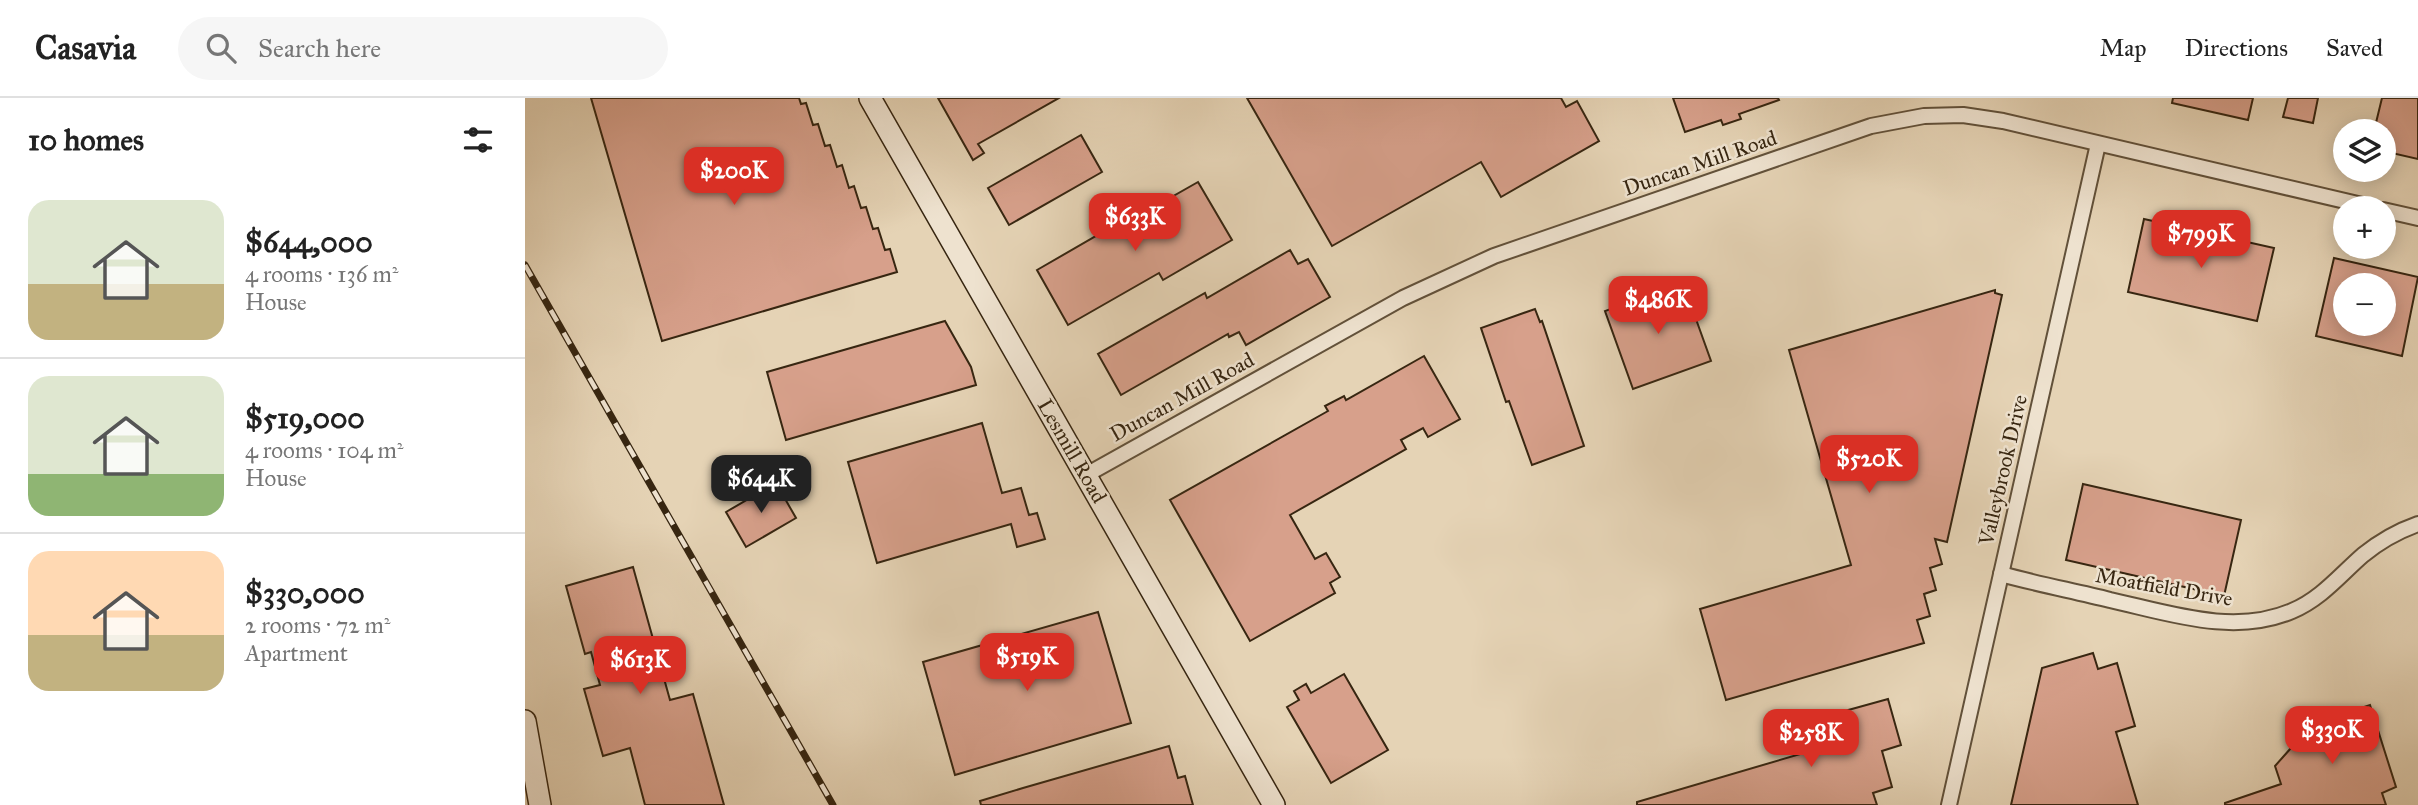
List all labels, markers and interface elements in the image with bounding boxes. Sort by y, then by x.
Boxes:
search box [178,17,668,80]
text: Casavia [35,28,136,68]
icon: search [202,29,240,67]
text: Search here [258,32,381,64]
text: Map [2100,33,2147,63]
text: Directions [2185,33,2288,63]
text: Saved [2326,33,2383,63]
map controls [2333,119,2396,336]
button: layers [2333,119,2396,182]
icon: filters [459,121,497,159]
text: 10 homes [28,122,144,158]
street label: Duncan Mill Road [1620,124,1781,201]
pin: $200K [685,148,783,207]
text: $200K [700,156,768,184]
pin: $633K [1086,194,1184,253]
button: + [2333,196,2396,259]
text: $633K [1105,202,1165,230]
pin: $799K [2152,211,2250,270]
text: $799K [2167,219,2235,247]
text: $644,000 [245,224,373,260]
icon: home [84,228,168,312]
text: 4 rooms · 136 m² [245,260,398,288]
button: − [2333,273,2396,336]
pin: $486K [1609,276,1707,336]
text: $486K [1625,285,1691,313]
text: House [245,288,307,316]
street label: Duncan Mill Road [1105,346,1259,447]
street label: Valleybrook Drive [1973,392,2033,549]
street label: Lesmill Road [1032,394,1112,508]
text: $519,000 [245,400,365,436]
icon: home [84,404,168,488]
text: 4 rooms · 104 m² [245,436,404,464]
pin: $520K [1820,436,1918,495]
text: $520K [1836,444,1902,472]
pin: $644K [712,456,810,515]
text: House [245,464,307,492]
text: $644K [727,464,795,492]
street label: Moatfield Drive [2093,562,2235,612]
text: $330,000 [245,575,365,611]
icon: home [84,579,168,663]
text: 2 rooms · 72 m² [245,611,390,639]
pin: $519K [978,634,1076,693]
pin: $613K [591,636,689,696]
text: Apartment [245,639,348,667]
text: $519K [996,642,1058,670]
text: $613K [610,645,670,673]
pin: $330K [2283,706,2381,766]
pin: $258K [1762,710,1860,769]
text: $330K [2301,715,2363,743]
text: $258K [1779,718,1843,746]

